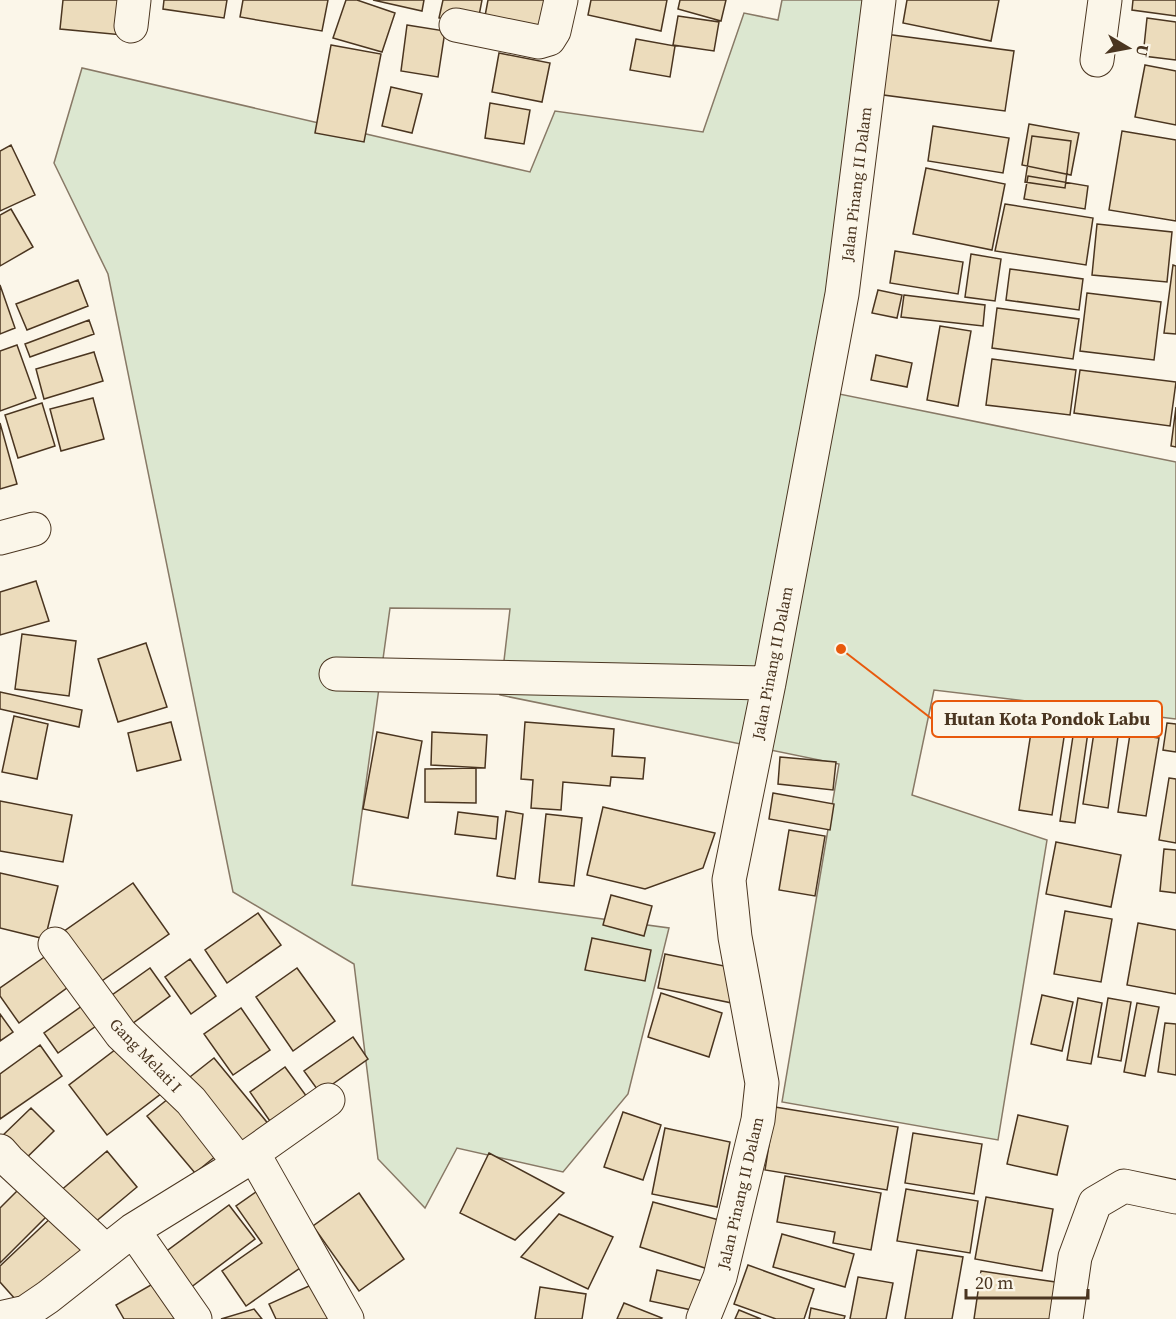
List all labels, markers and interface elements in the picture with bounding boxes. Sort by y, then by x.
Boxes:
north arrow [1098,18,1158,78]
text: U [1131,43,1155,59]
street label: Jalan Pinang II Dalam [835,105,876,264]
street label: Jalan Pinang II Dalam [746,584,798,743]
callout: Hutan Kota Pondok Labu [932,701,1162,737]
text: Hutan Kota Pondok Labu [944,706,1150,731]
street label: Gang Melati I [105,1013,187,1097]
street label: Jalan Pinang II Dalam [712,1115,768,1272]
scale bar [966,1262,1088,1300]
text: 20 m [975,1270,1013,1295]

